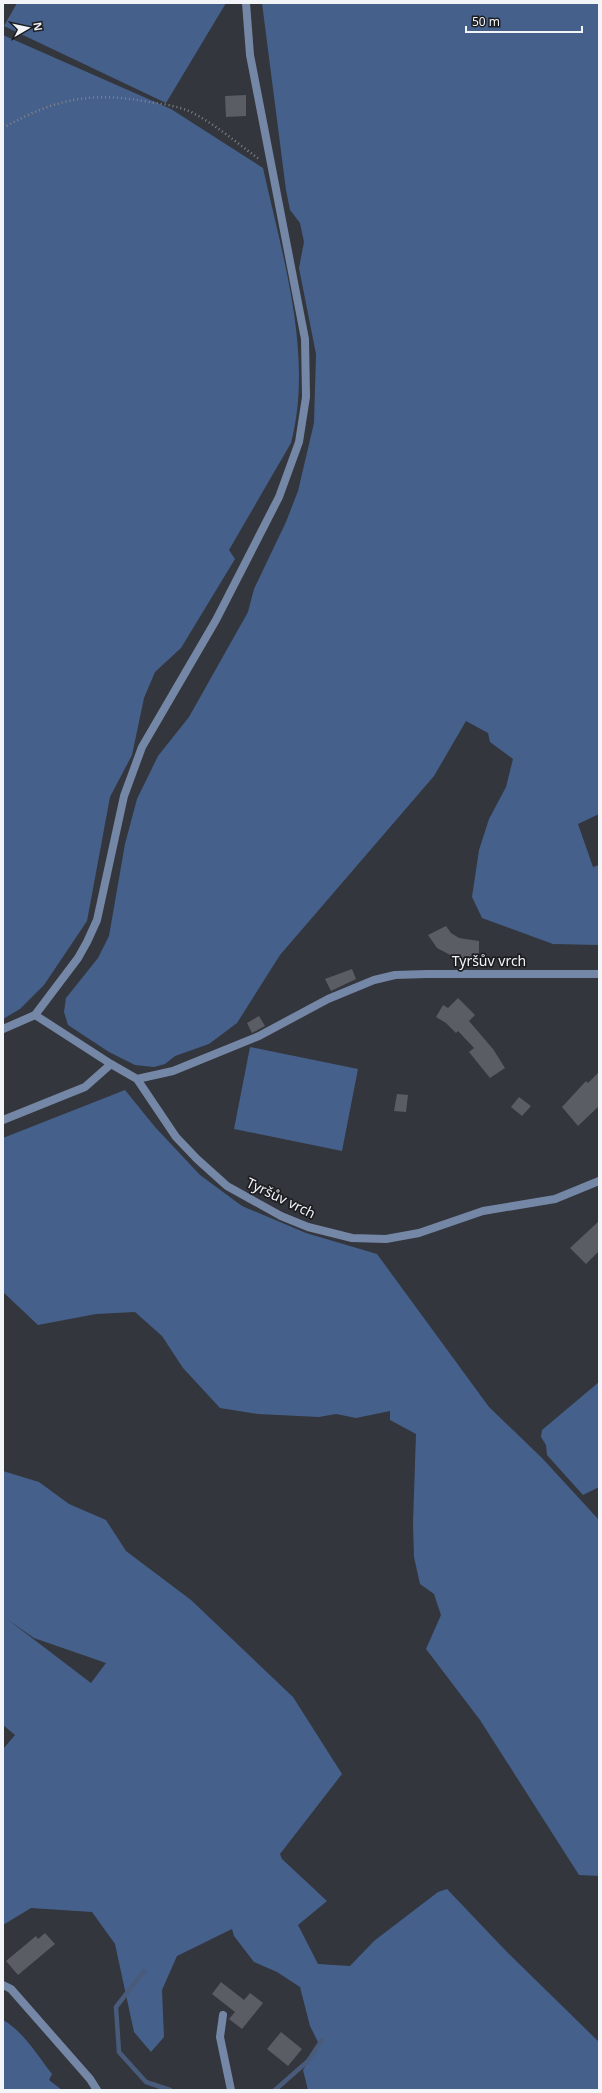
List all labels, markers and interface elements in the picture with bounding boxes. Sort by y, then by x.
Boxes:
north arrow [8,8,48,48]
scale bar [466,8,582,34]
text: 50 m [472,13,500,30]
text: N [30,21,46,32]
street label: Tyršův vrch [452,951,526,970]
street label: Tyršův vrch [244,1173,319,1222]

